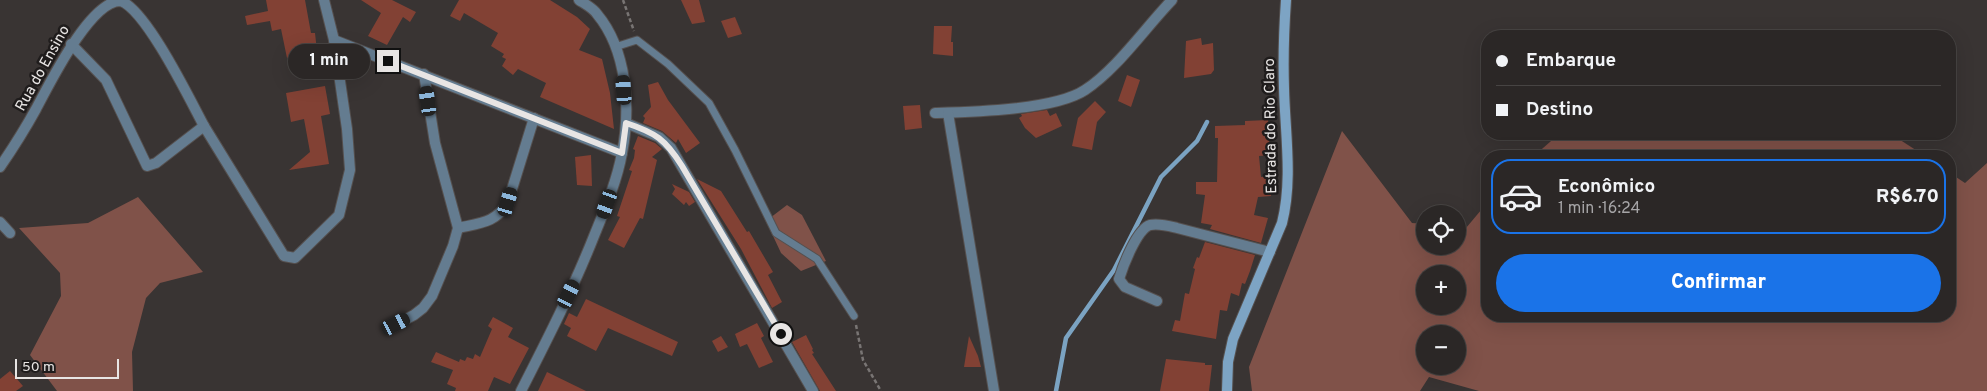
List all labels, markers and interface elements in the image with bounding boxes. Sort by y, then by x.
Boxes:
street label: Rua do Ensino [12,22,75,115]
callout: 1 min [288,44,370,78]
text: Embarque [1526,49,1616,73]
route end [377,50,399,72]
text: 1 min [309,51,349,71]
street label: Estrada do Rio Claro [1261,58,1282,194]
car [615,75,632,105]
car [418,85,437,117]
text: Destino [1526,98,1593,122]
icon: car [1498,174,1543,219]
text: Econômico [1558,175,1655,199]
car [496,185,519,219]
text: R$6.70 [1876,185,1939,209]
car [594,187,619,221]
text: 1 min · 16:24 [1558,199,1641,219]
map controls [1416,205,1466,375]
button: locate [1416,205,1466,255]
button: Confirmar [1496,254,1941,312]
button: + [1416,265,1466,315]
car [555,277,582,311]
car [379,311,412,337]
route start [770,323,792,345]
button: − [1416,325,1466,375]
scale bar [15,356,119,379]
text: 50 m [22,359,55,376]

